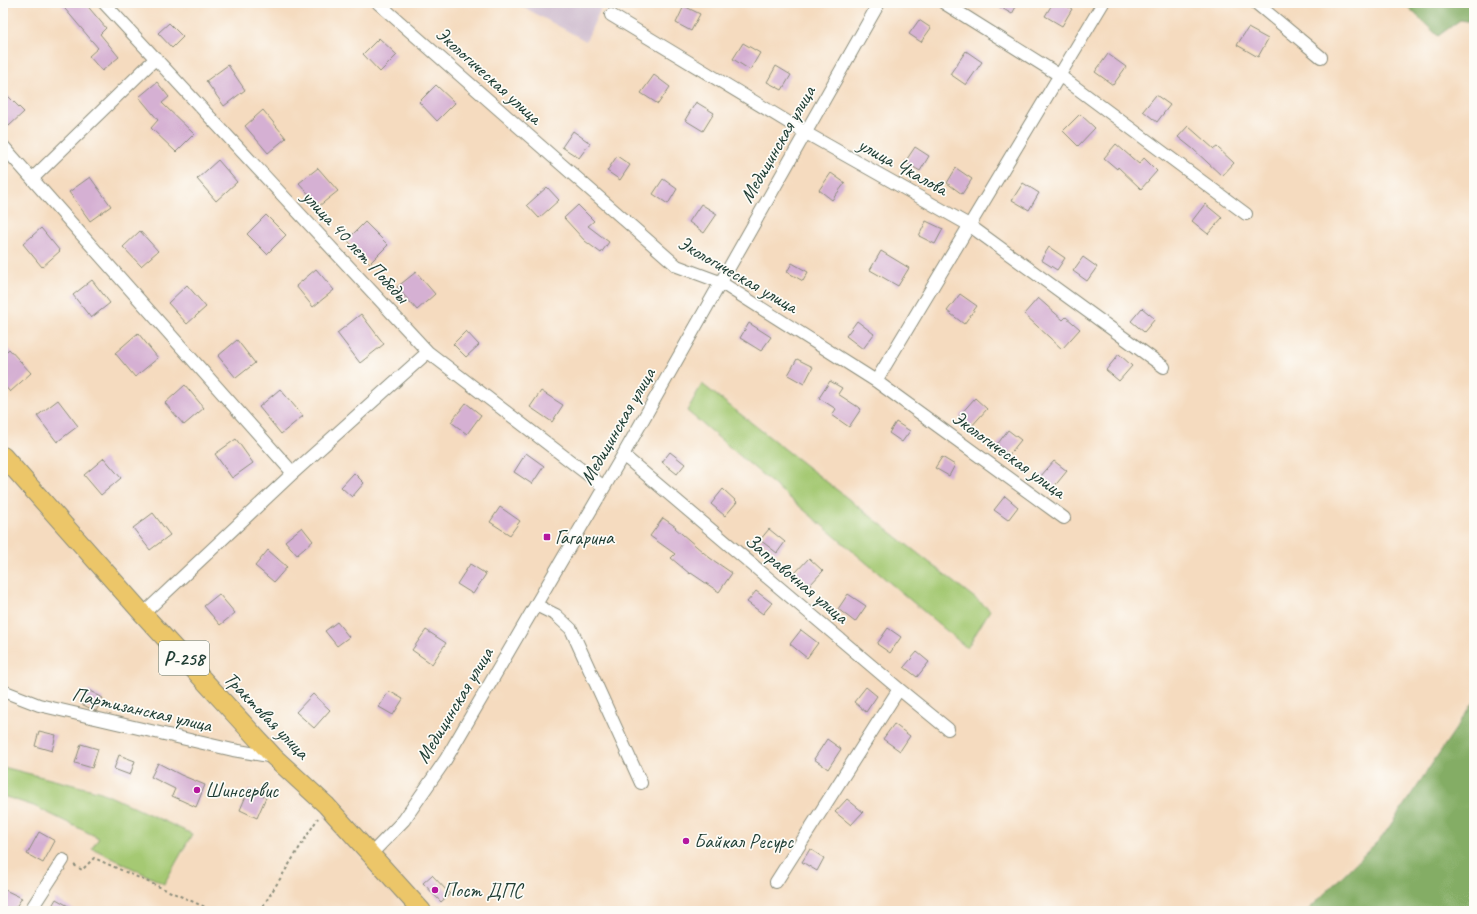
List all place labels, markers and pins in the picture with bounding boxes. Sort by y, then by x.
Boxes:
place label: Гагарина [555,525,615,550]
marker: Гагарина [542,532,552,542]
place label: Шинсервис [205,778,279,803]
marker: Шинсервис [192,785,202,795]
place label: Байкал Ресурс [694,829,794,854]
marker: Байкал Ресурс [681,836,691,846]
place label: Пост ДПС [443,878,525,903]
marker: Пост ДПС [430,885,440,895]

